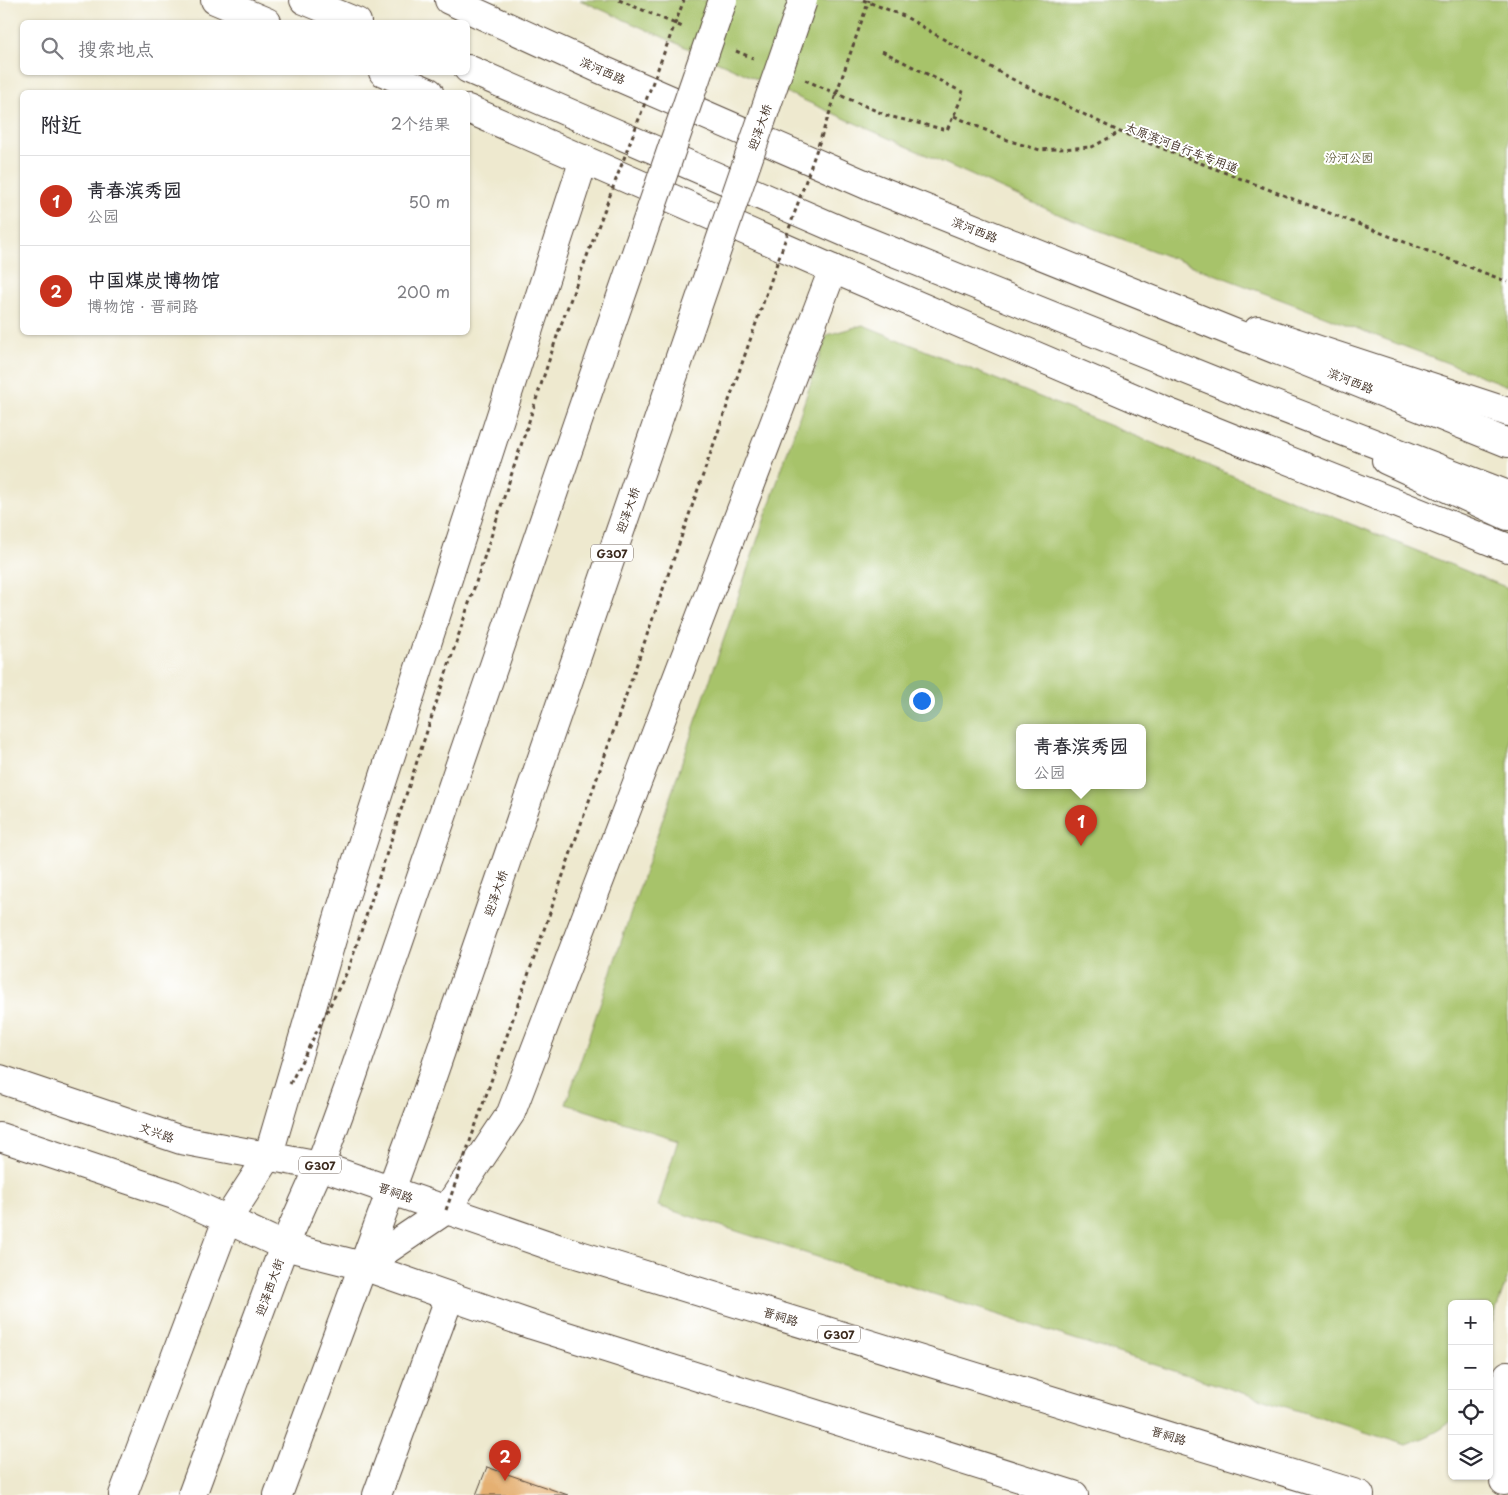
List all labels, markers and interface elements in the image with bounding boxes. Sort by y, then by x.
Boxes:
search box [20,20,470,75]
icon: search [38,34,66,62]
text: 搜索地点 [78,34,154,62]
street label: 滨河西路 [577,52,629,88]
street label: 迎泽大桥 [743,100,776,153]
text: 附近 [40,107,82,139]
text: 2个结果 [391,111,450,135]
street label: 太原滨河自行车专用道 [1123,117,1241,177]
park label: 汾河公园 [1325,148,1373,166]
text: 青春滨秀园 [87,175,182,203]
text: 1 [52,189,60,213]
text: 50 m [409,189,450,213]
text: 公园 [87,203,119,227]
street label: 滨河西路 [949,212,1001,246]
text: 中国煤炭博物馆 [87,265,220,293]
text: 2 [50,279,62,303]
text: 200 m [397,279,450,303]
text: 博物馆 · 晋祠路 [87,293,198,317]
street label: 滨河西路 [1325,363,1377,397]
street label: 迎泽大桥 [611,483,644,536]
road number: G307 [591,544,633,562]
your location [909,688,935,714]
popup [1016,724,1146,789]
text: 青春滨秀园 [1033,731,1129,759]
text: 公园 [1033,759,1066,783]
pin: 1 [1065,805,1097,846]
street label: 迎泽大桥 [479,866,512,919]
street label: 文兴路 [137,1118,177,1146]
road number: G307 [299,1156,341,1174]
street label: 晋祠路 [376,1178,416,1206]
street label: 迎泽西大街 [250,1256,288,1318]
map controls [1448,1300,1493,1480]
button: + [1448,1300,1493,1345]
street label: 晋祠路 [761,1302,801,1330]
road number: G307 [818,1326,860,1342]
button: − [1448,1345,1493,1390]
button: locate [1448,1390,1493,1435]
street label: 晋祠路 [1149,1421,1189,1449]
button: layers [1448,1435,1493,1480]
pin: 2 [489,1440,521,1481]

